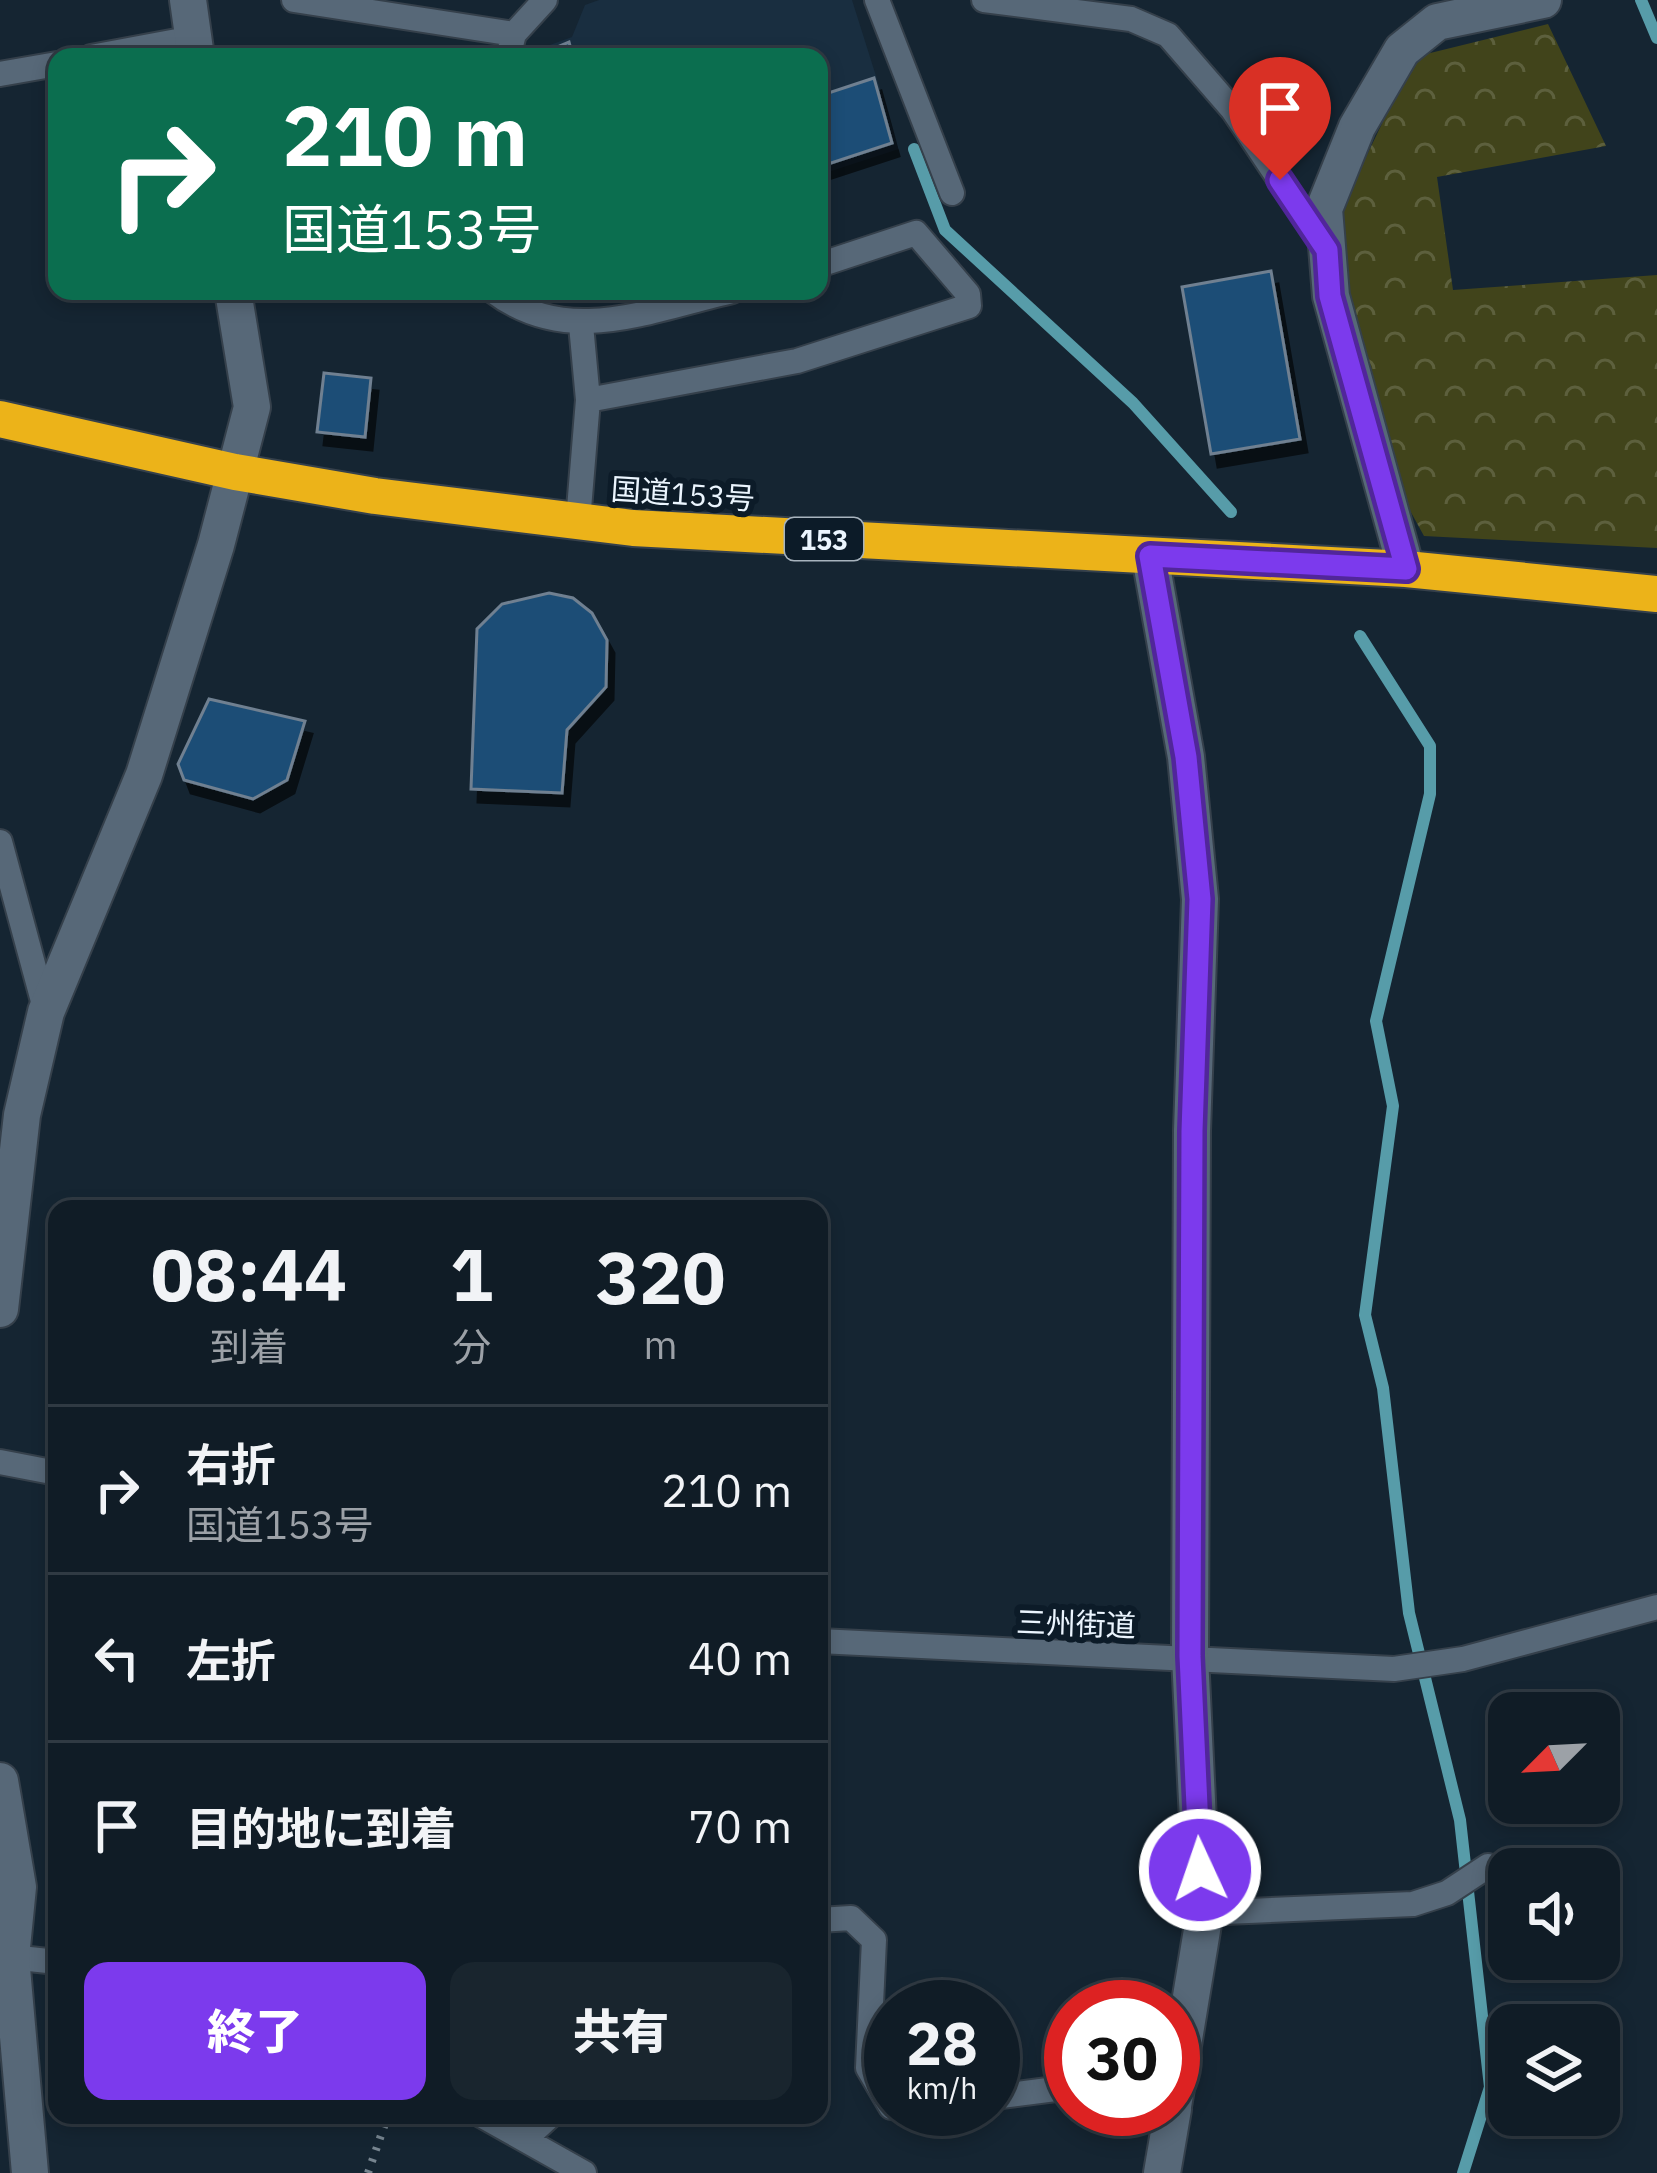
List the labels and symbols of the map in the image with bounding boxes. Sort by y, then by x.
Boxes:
pin [1229,57,1331,180]
street label: 国道153号 [610,469,756,517]
road number: 153 [785,518,863,560]
street label: 三州街道 [1015,1601,1137,1645]
north arrow [1488,1692,1620,1824]
position arrow [1137,1807,1263,1933]
speed limit sign: 30 [1044,1980,1200,2136]

